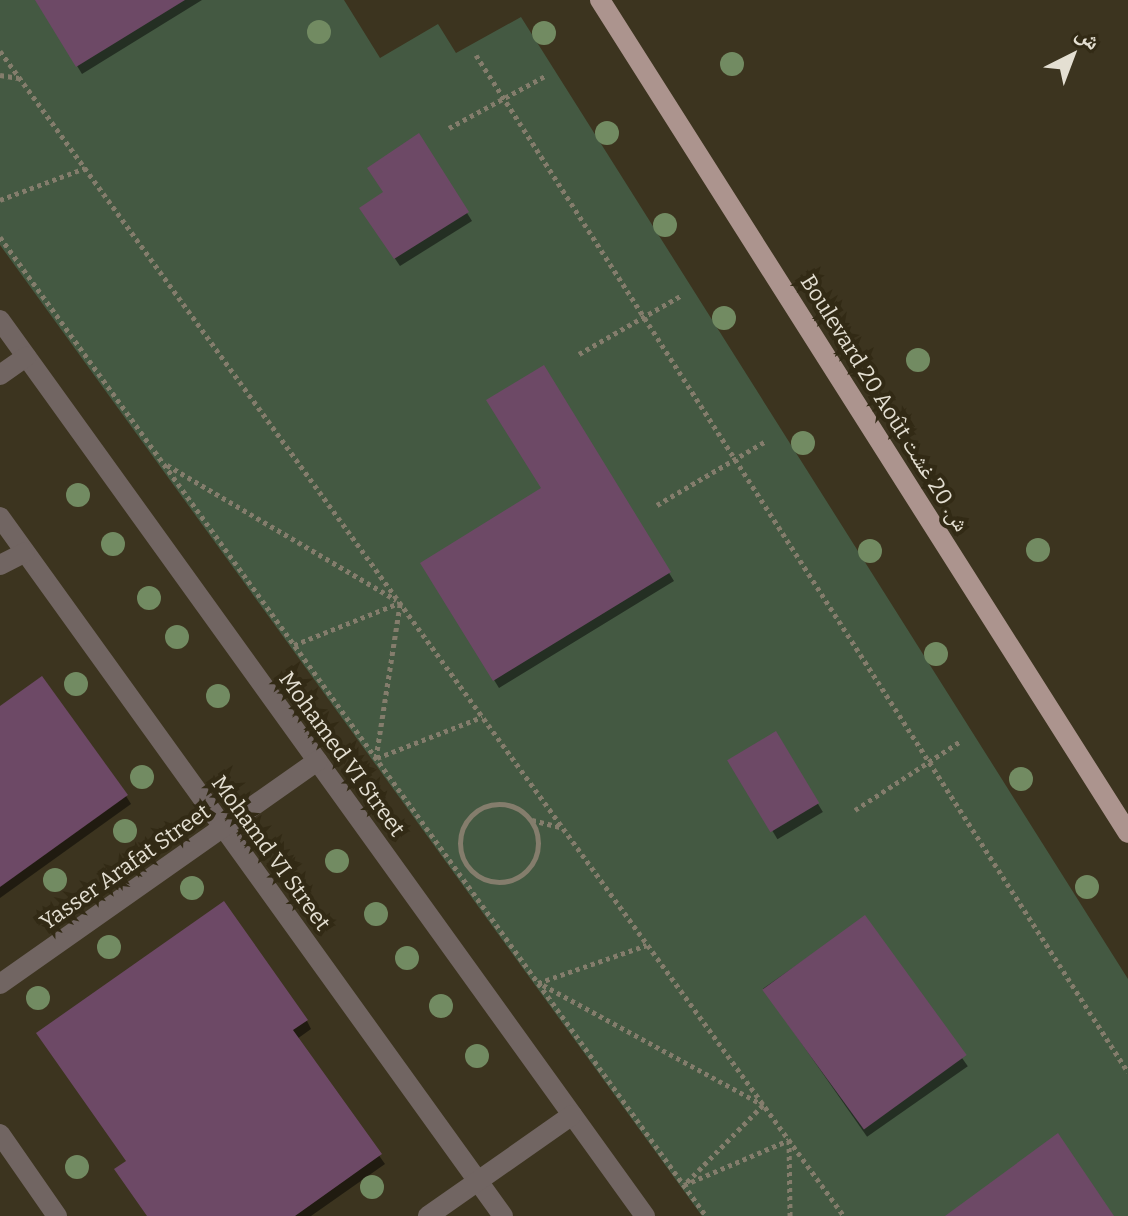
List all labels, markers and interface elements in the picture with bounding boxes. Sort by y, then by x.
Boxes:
north arrow [1032,16,1112,96]
text: ش [1071,20,1106,56]
street label: Boulevard 20 Août ش. 20 غشت [795,270,975,536]
street label: Mohamed VI Street [273,667,411,841]
street label: Mohamd VI Street [206,770,336,936]
street label: Yasser Arafat Street [35,798,215,936]

